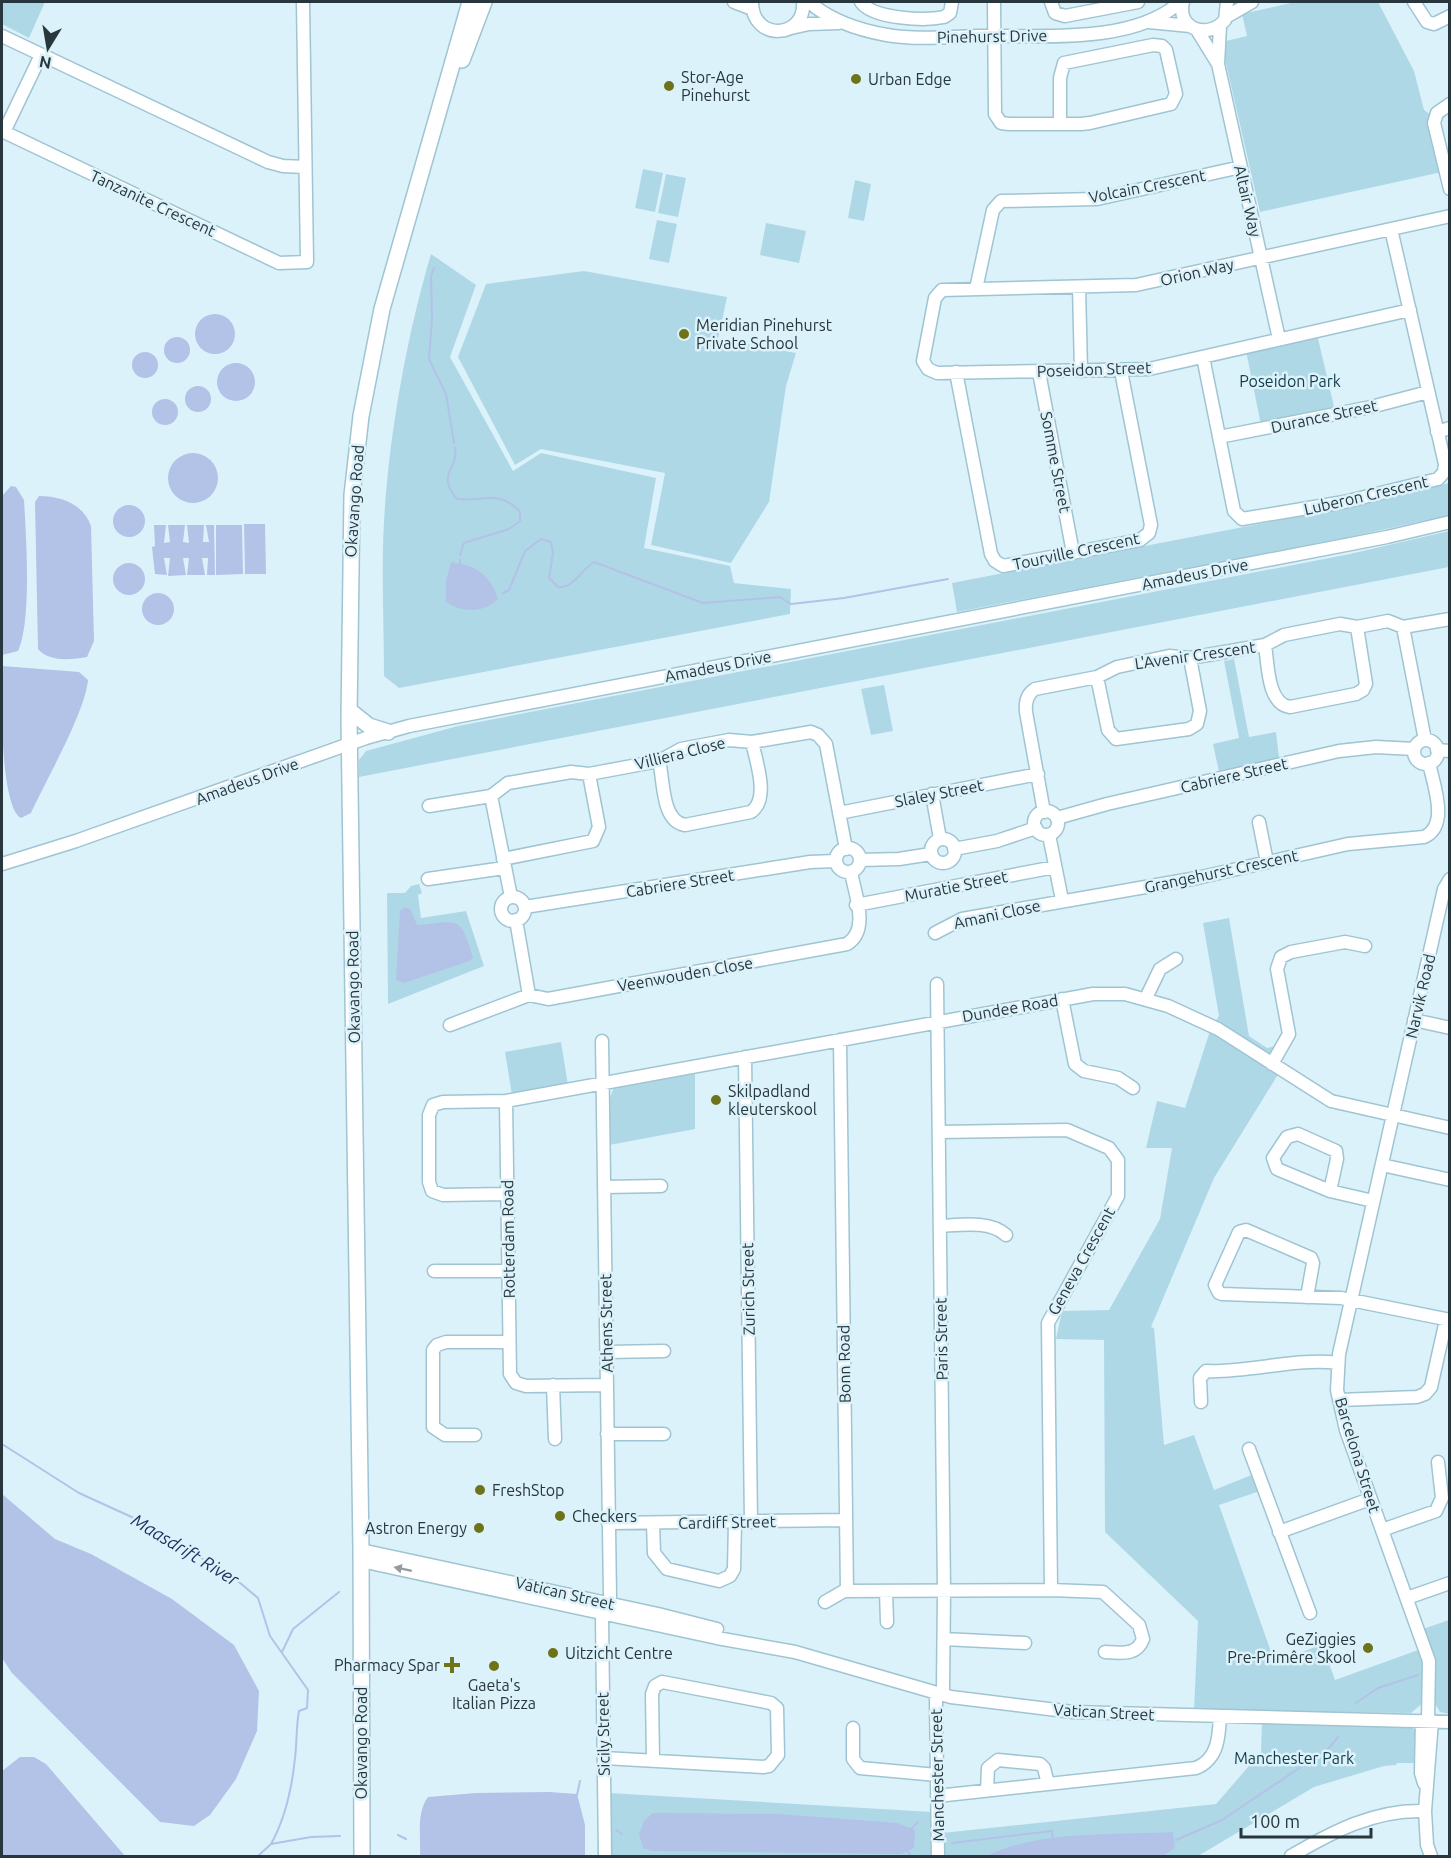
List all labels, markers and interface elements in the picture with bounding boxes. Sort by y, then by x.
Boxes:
north arrow [18,18,78,78]
street label: Pinehurst Drive [937,26,1047,46]
text: N [38,53,53,73]
place label: Stor-Age Pinehurst [681,68,751,104]
place label: Urban Edge [868,70,952,88]
marker: Urban Edge [849,72,863,86]
marker: Stor-Age Pinehurst [662,79,676,93]
street label: Altair Way [1231,163,1265,239]
street label: Tanzanite Crescent [87,166,219,240]
street label: Volcain Crescent [1087,166,1208,206]
street label: Orion Way [1158,255,1236,289]
place label: Meridian Pinehurst Private School [696,316,833,352]
marker: Meridian Pinehurst Private School [677,327,691,341]
street label: Poseidon Street [1036,358,1152,380]
park label: Poseidon Park [1239,372,1341,390]
street label: Durance Street [1269,396,1380,436]
street label: Somme Street [1037,410,1075,515]
street label: Okavango Road [341,444,367,558]
street label: Luberon Crescent [1302,472,1431,518]
street label: Tourville Crescent [1011,529,1142,573]
street label: Amadeus Drive [1140,555,1250,593]
street label: L'Avenir Crescent [1133,637,1257,672]
street label: Amadeus Drive [663,647,773,685]
street label: Villiera Close [633,733,727,773]
street label: Amadeus Drive [193,754,301,808]
street label: Cabriere Street [1179,754,1290,796]
street label: Slaley Street [893,775,986,810]
street label: Grangehurst Crescent [1143,846,1300,896]
street label: Cabriere Street [625,865,736,900]
street label: Muratie Street [903,867,1010,905]
street label: Amani Close [952,896,1042,932]
street label: Okavango Road [343,930,363,1044]
street label: Narvik Road [1402,952,1438,1040]
street label: Veenwouden Close [616,953,754,995]
street label: Dundee Road [961,991,1059,1025]
place label: Skilpadland kleuterskool [728,1082,817,1118]
marker: Skilpadland kleuterskool [709,1093,723,1107]
street label: Rotterdam Road [498,1180,518,1298]
street label: Geneva Crescent [1044,1203,1118,1318]
street label: Zurich Street [738,1242,758,1336]
street label: Athens Street [596,1273,616,1373]
street label: Paris Street [931,1297,951,1381]
street label: Bonn Road [834,1325,854,1403]
street label: Barcelona Street [1332,1395,1384,1516]
place label: FreshStop [492,1481,564,1499]
marker: FreshStop [473,1483,487,1497]
place label: Checkers [572,1507,637,1525]
water label: Maasdrift River [128,1509,244,1590]
marker: Checkers [553,1509,567,1523]
street label: Cardiff Street [678,1512,777,1532]
place label: Astron Energy [365,1519,467,1537]
marker: Astron Energy [472,1521,486,1535]
one-way arrow [393,1564,412,1574]
street label: Vatican Street [514,1573,617,1613]
place label: GeZiggies Pre-Primêre Skool [1227,1630,1356,1666]
marker: GeZiggies Pre-Primêre Skool [1361,1641,1375,1655]
place label: Uitzicht Centre [565,1644,673,1662]
marker: Uitzicht Centre [546,1646,560,1660]
place label: Pharmacy Spar [334,1656,440,1674]
marker: Pharmacy Spar [445,1658,459,1672]
marker: Gaeta's Italian Pizza [487,1659,501,1673]
place label: Gaeta's Italian Pizza [452,1676,536,1712]
street label: Okavango Road [352,1687,370,1799]
street label: Sicily Street [593,1691,613,1776]
street label: Vatican Street [1053,1700,1156,1724]
street label: Manchester Street [927,1708,947,1842]
park label: Manchester Park [1234,1749,1354,1767]
scale bar [1241,1801,1372,1839]
text: 100 m [1250,1811,1300,1831]

